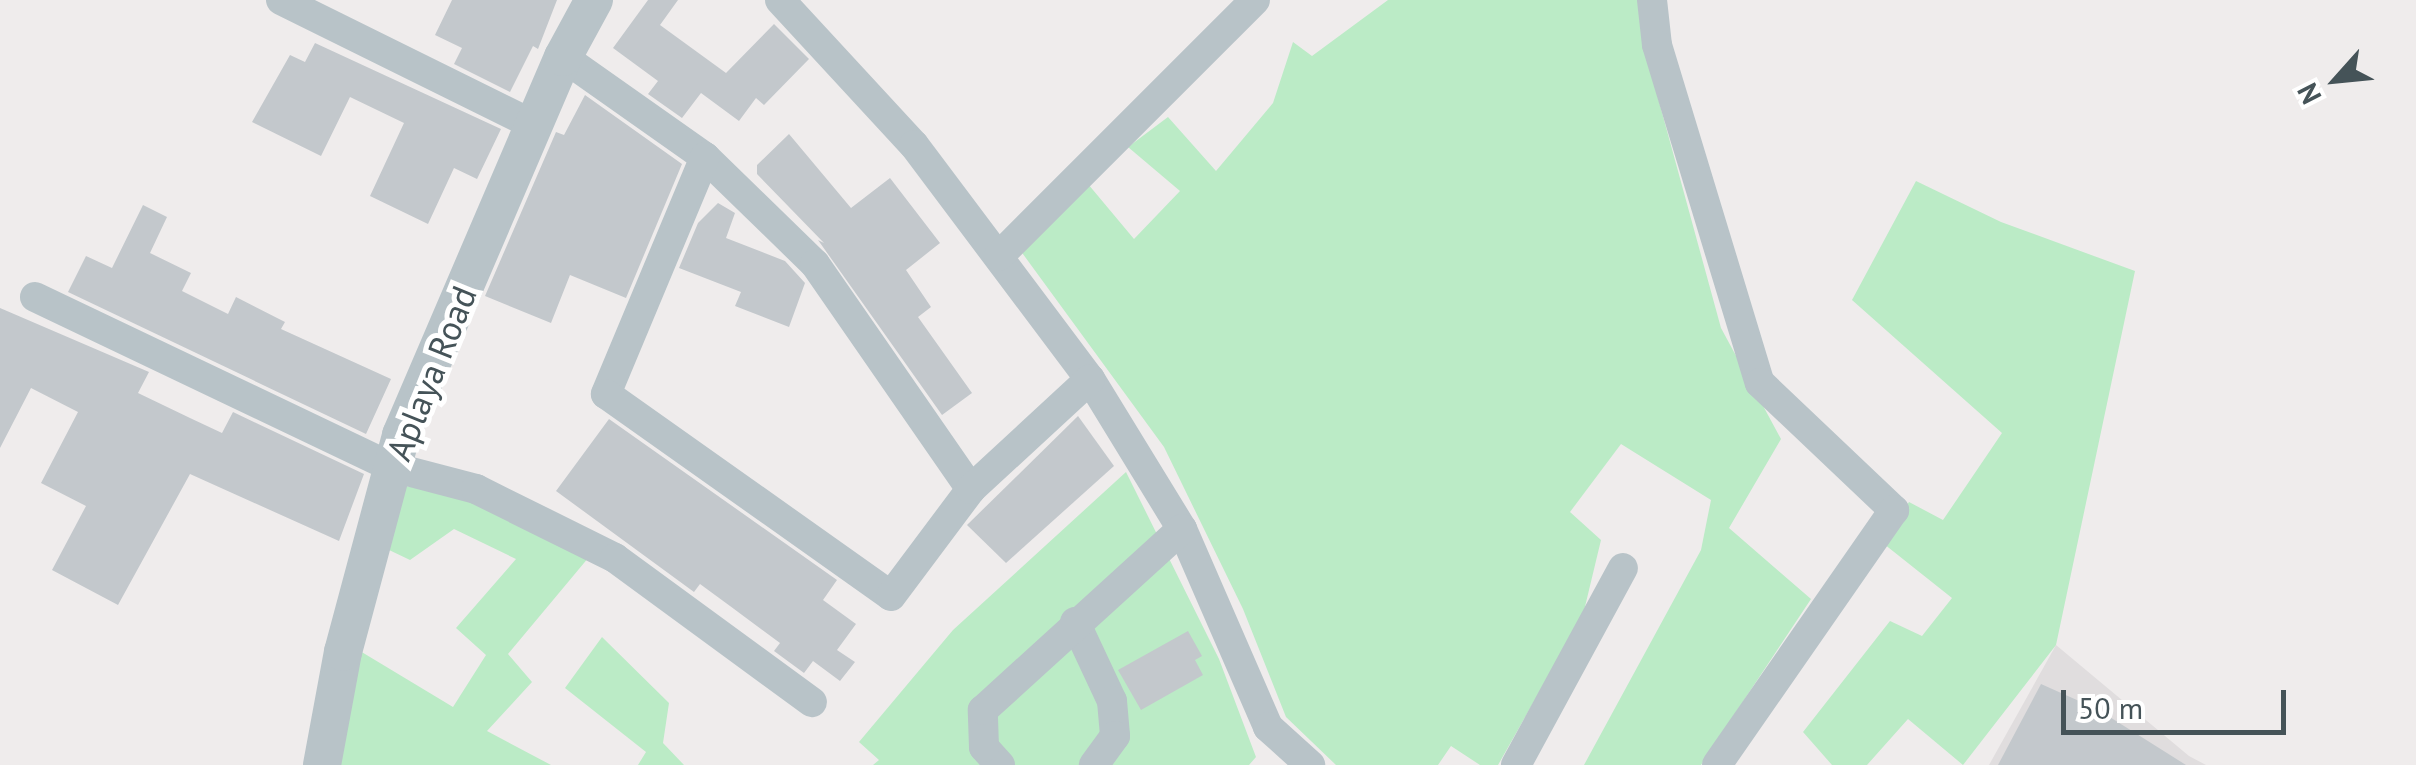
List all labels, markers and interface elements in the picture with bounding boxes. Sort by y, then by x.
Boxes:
north arrow [2286,30,2386,130]
text: N [2288,77,2329,110]
street label: Aplaya Road [377,280,485,466]
scale bar [2066,670,2291,732]
text: 50 m [2078,688,2143,727]

